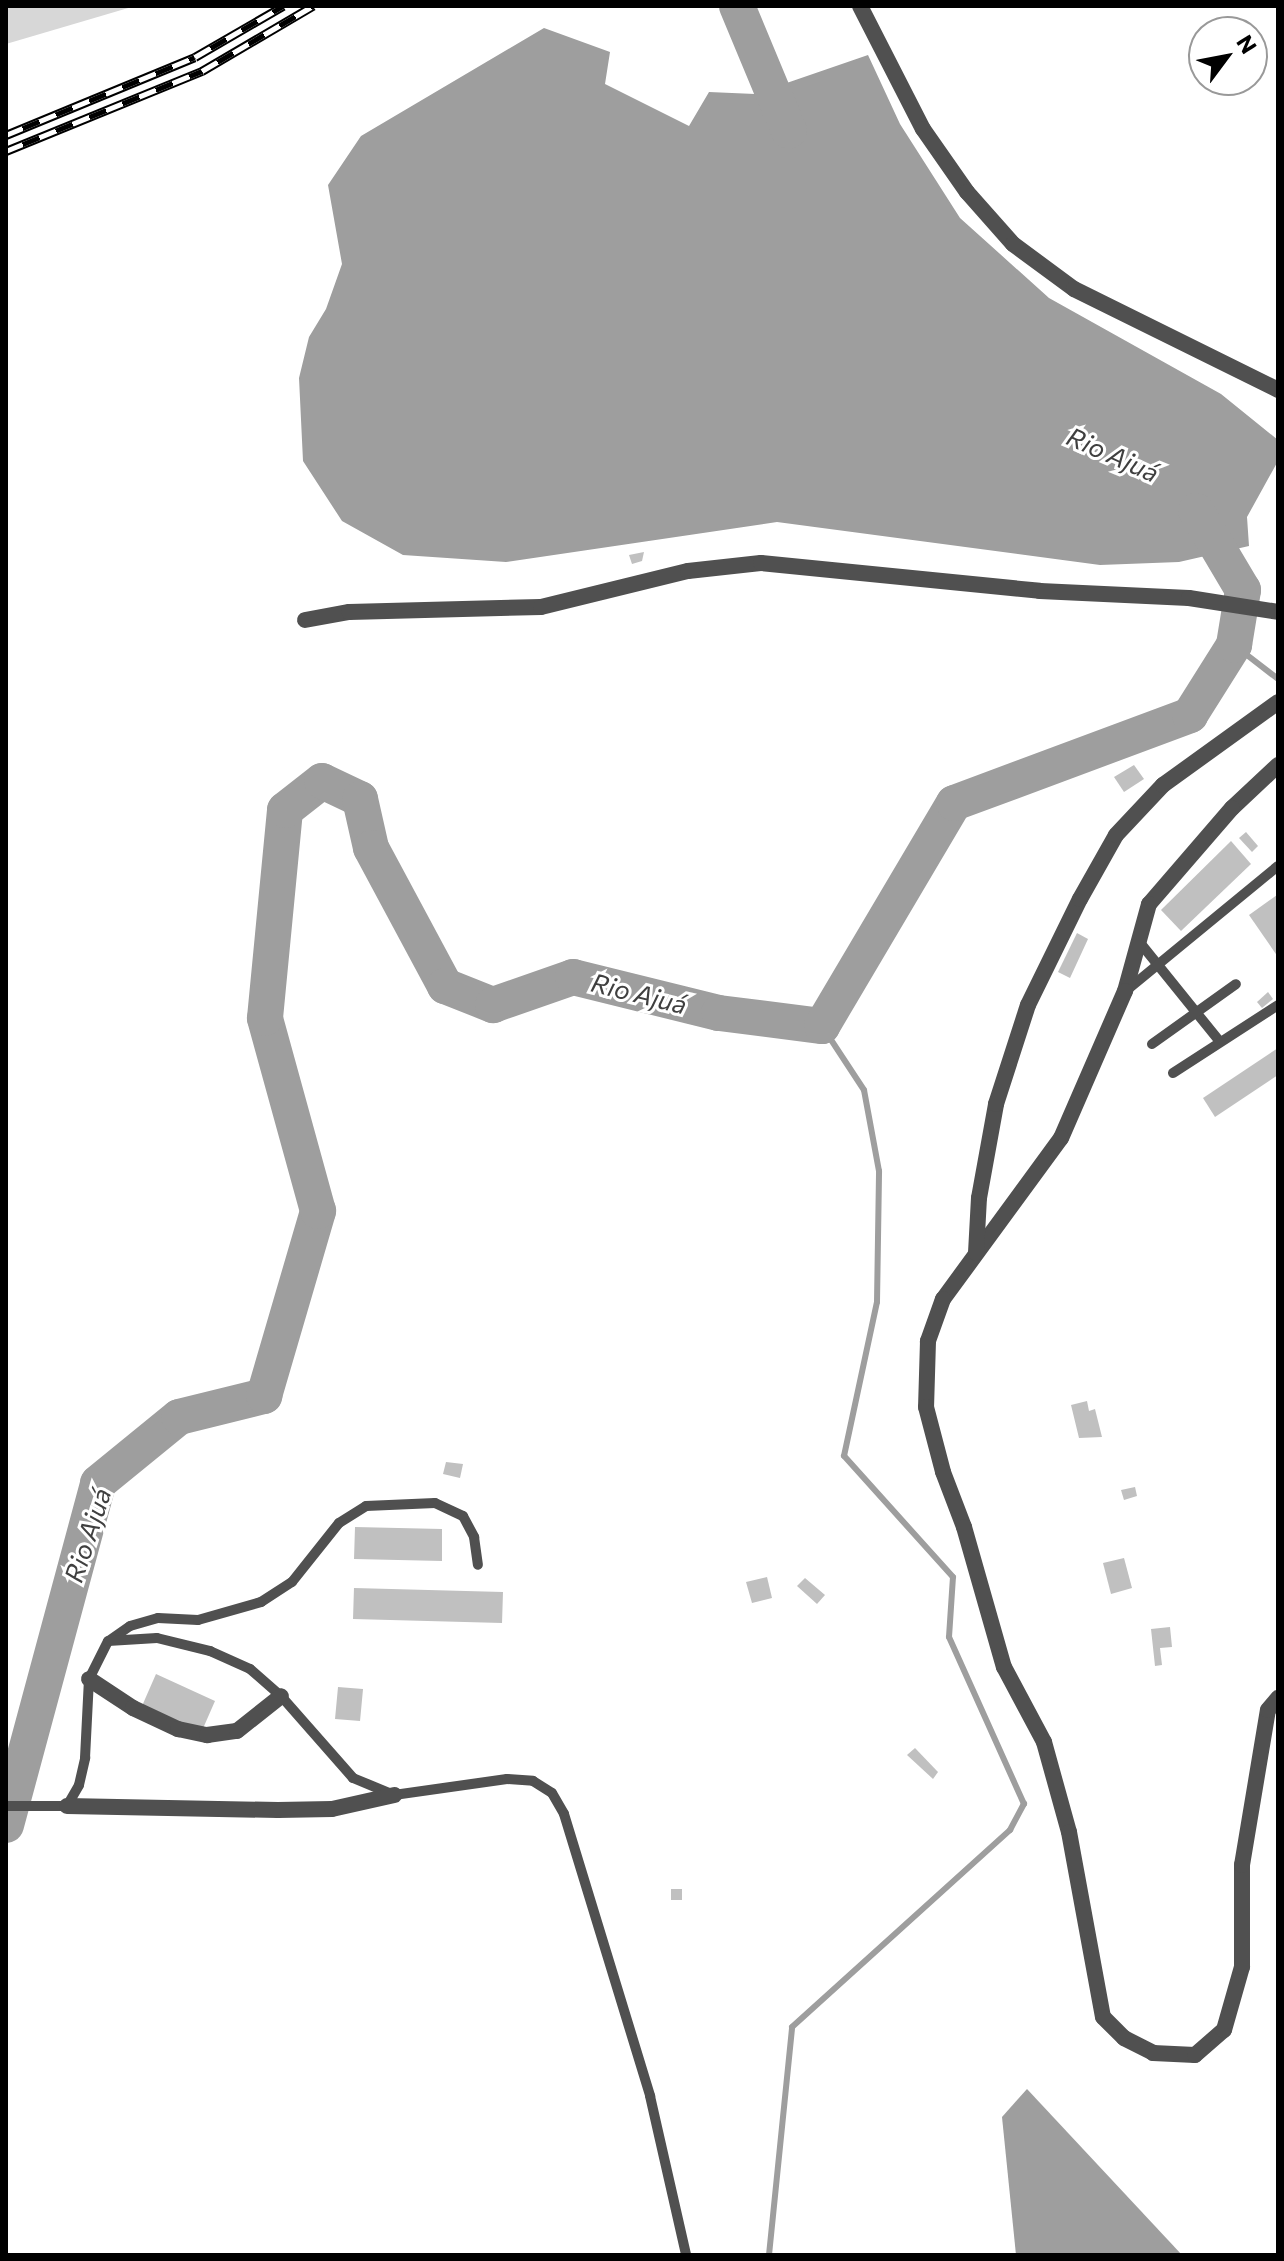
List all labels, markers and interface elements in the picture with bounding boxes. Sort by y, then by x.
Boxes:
north arrow [1188,16,1268,96]
text: N [1231,30,1263,58]
water label: Rio Ajuá [1062,420,1164,488]
water label: Rio Ajuá [588,966,690,1020]
water label: Rio Ajuá [57,1484,117,1586]

